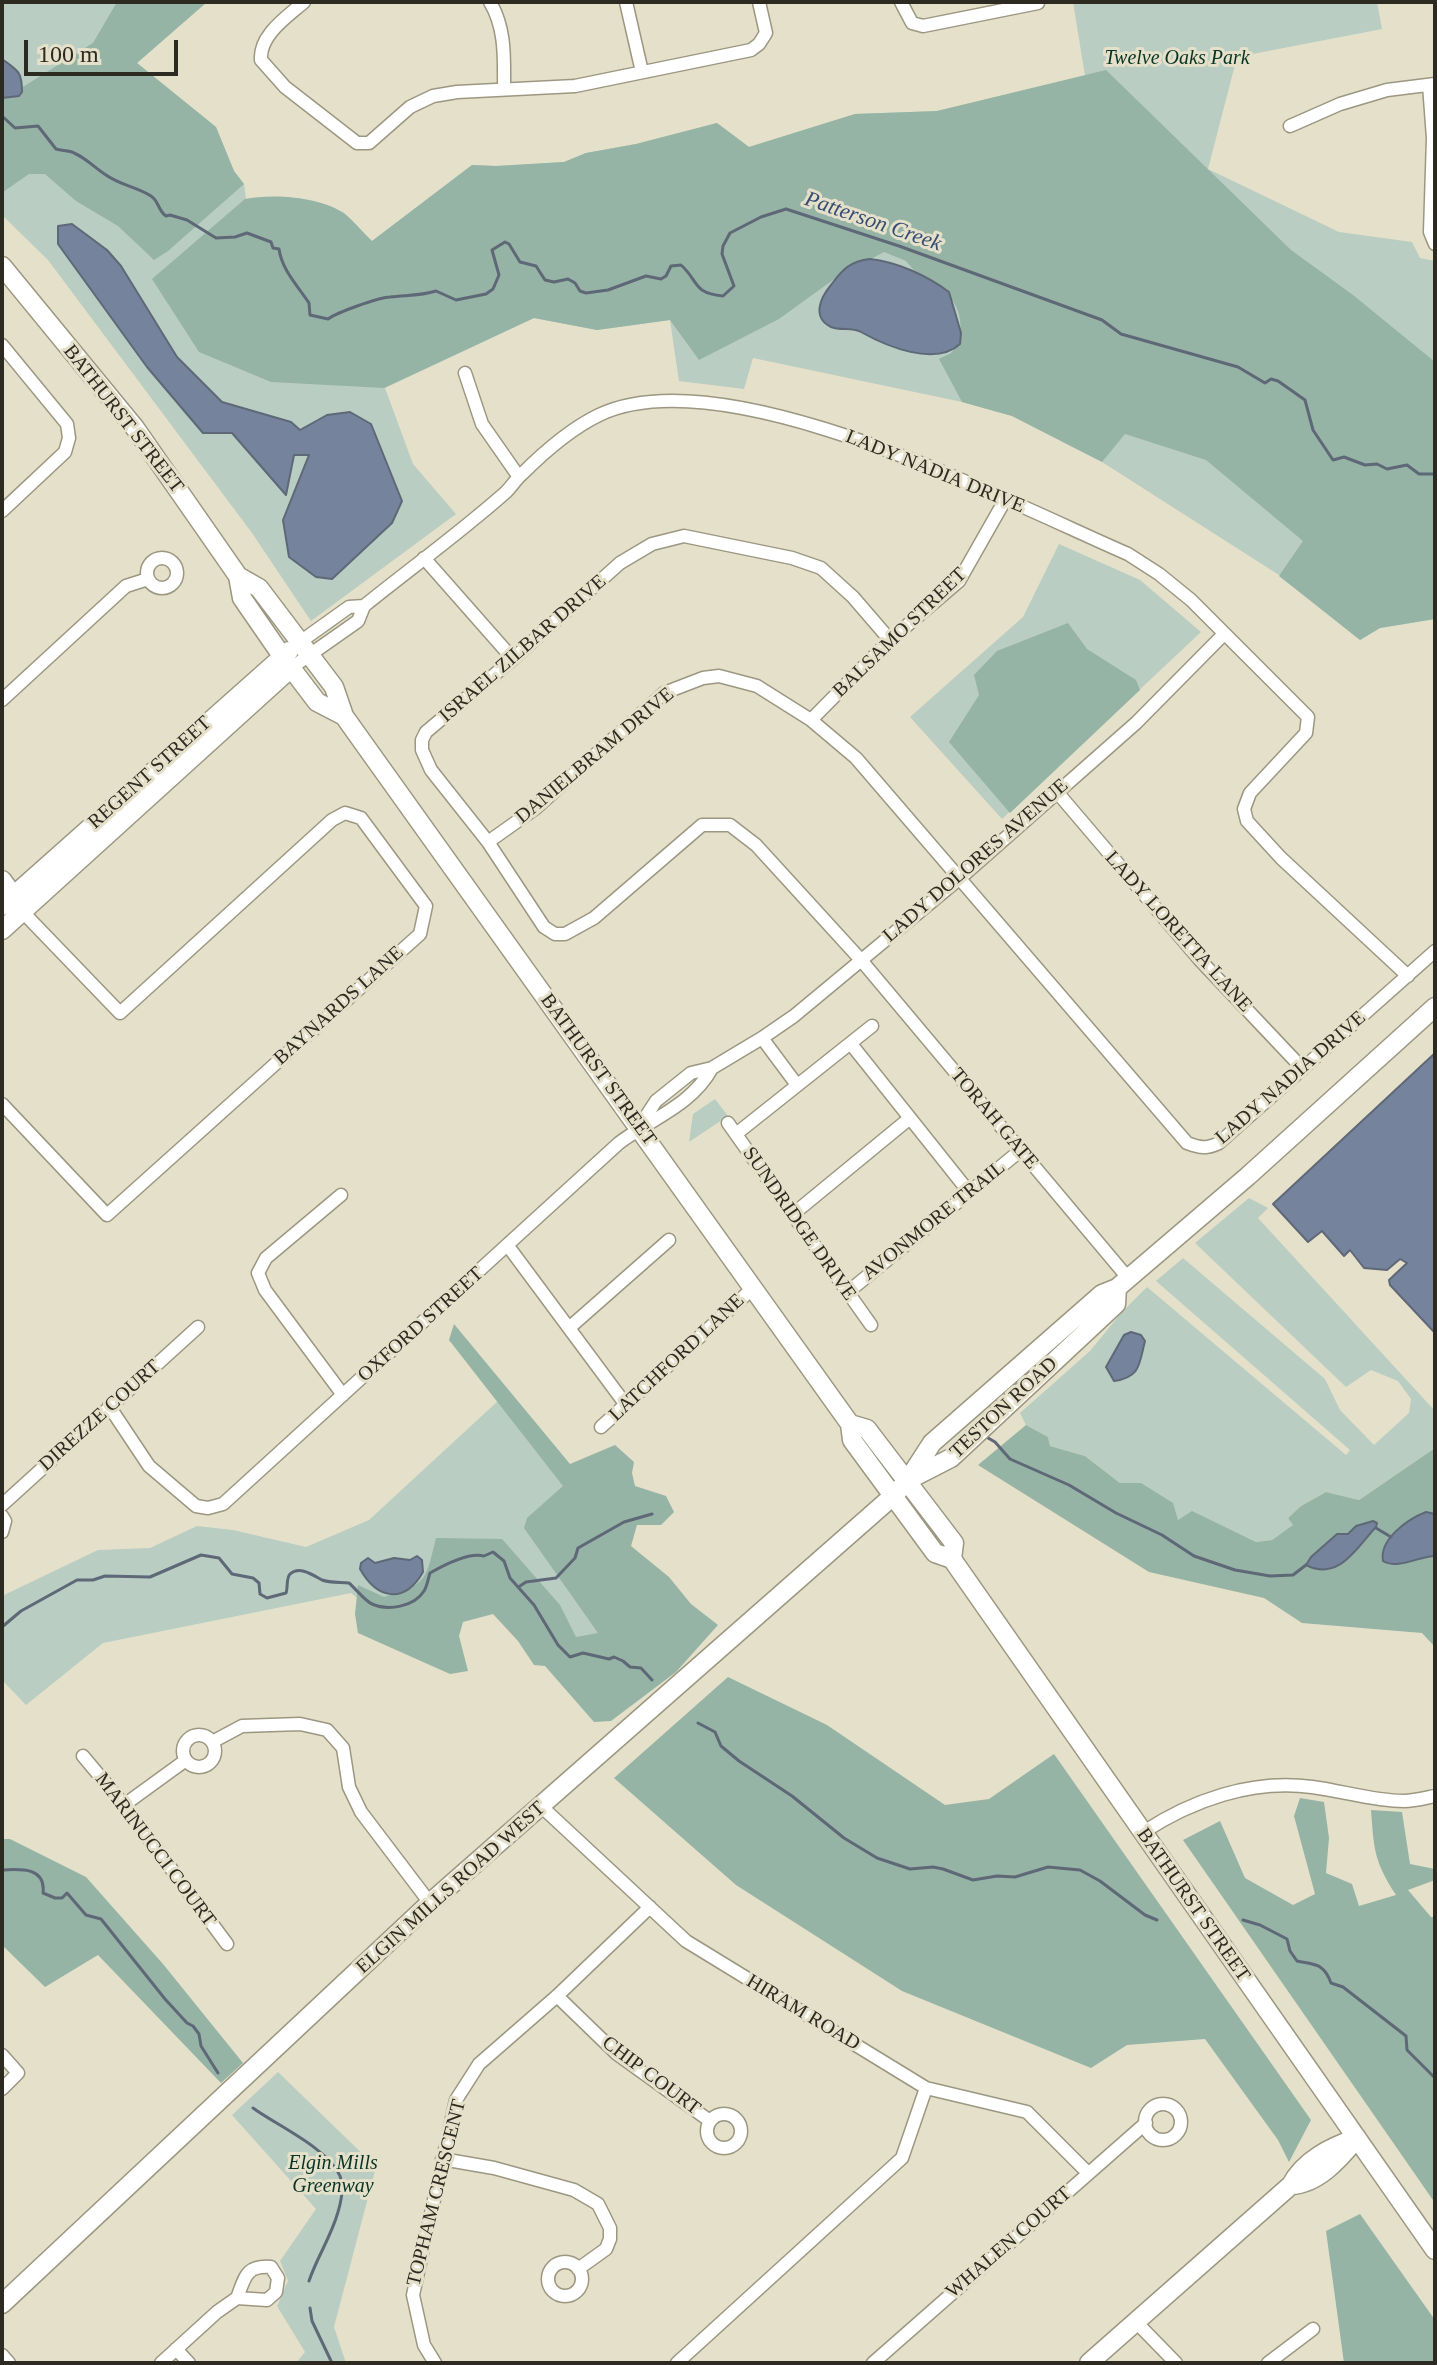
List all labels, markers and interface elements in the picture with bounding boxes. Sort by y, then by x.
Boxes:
scale bar [28,24,182,74]
text: 100 m [38,41,99,67]
park label: Twelve Oaks Park [1104,47,1250,71]
water label: Patterson Creek [801,186,945,258]
street label: BATHURST STREET [58,340,188,498]
street label: LADY NADIA DRIVE [842,425,1028,519]
street label: BALSAMO STREET [828,563,972,703]
street label: ISRAEL ZILBAR DRIVE [435,570,611,728]
street label: DANIELBRAM DRIVE [511,683,679,829]
street label: REGENT STREET [84,711,216,835]
street label: LADY DOLORES AVENUE [879,774,1073,948]
street label: LADY LORETTA LANE [1099,847,1257,1017]
street label: BAYNARDS LANE [269,941,409,1071]
street label: BATHURST STREET [535,989,661,1151]
street label: LADY NADIA DRIVE [1211,1006,1371,1150]
street label: TORAH GATE [945,1064,1043,1174]
street label: SUNDRIDGE DRIVE [737,1143,861,1305]
street label: AVONMORE TRAIL [858,1156,1010,1286]
street label: OXFORD STREET [353,1262,489,1388]
street label: LATCHFORD LANE [604,1289,750,1427]
street label: TESTON ROAD [945,1352,1063,1464]
street label: DIREZZE COURT [34,1355,166,1477]
street label: MARINUCCI COURT [89,1768,221,1932]
street label: ELGIN MILLS ROAD WEST [352,1797,550,1979]
street label: BATHURST STREET [1131,1824,1255,1986]
street label: HIRAM ROAD [742,1970,864,2056]
street label: CHIP COURT [597,2031,705,2121]
street label: TOPHAM CRESCENT [402,2097,472,2289]
park label: Elgin Mills Greenway [288,2152,378,2199]
street label: WHALEN COURT [941,2182,1077,2304]

